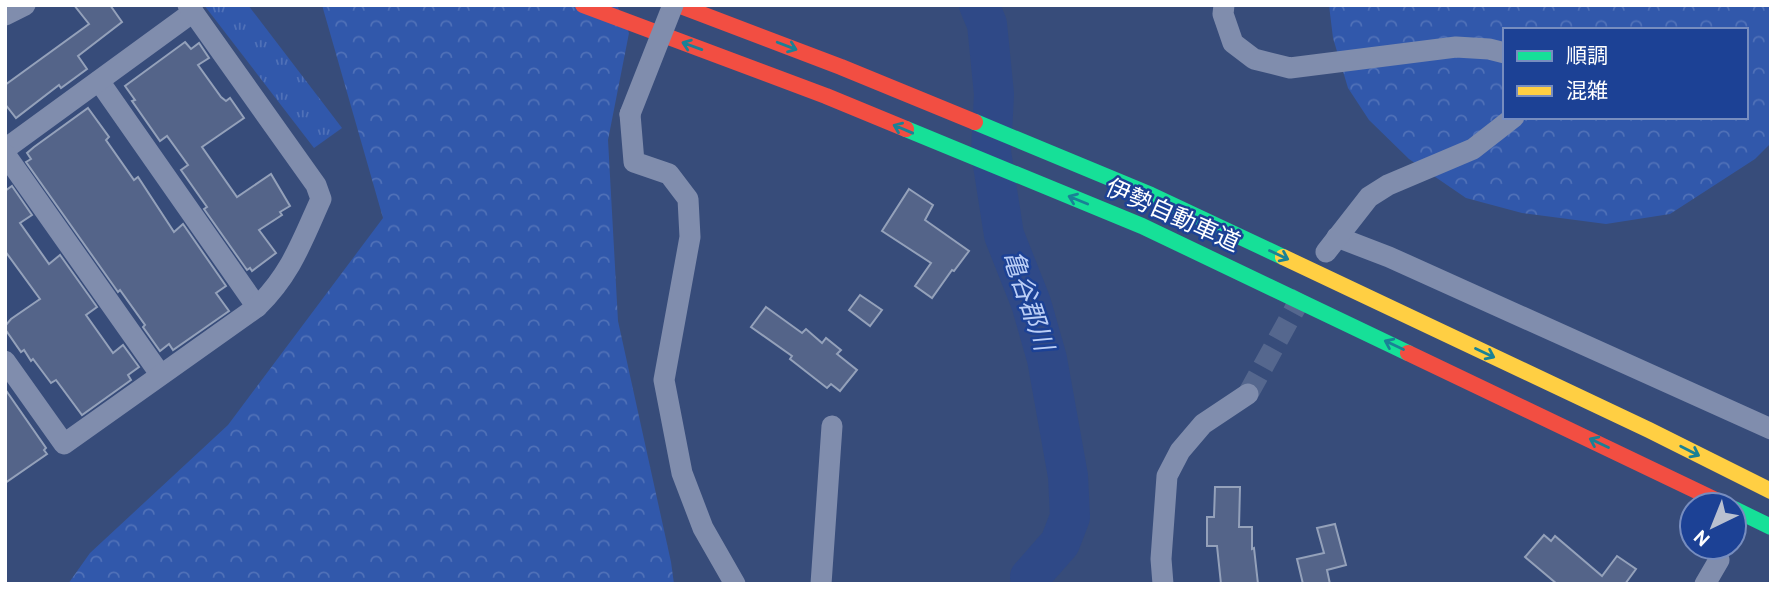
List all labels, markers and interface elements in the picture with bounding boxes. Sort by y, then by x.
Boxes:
legend [1503,28,1748,119]
one-way arrow [681,38,703,51]
one-way arrow [776,41,798,54]
text: 順調 [1566,44,1608,71]
text: 混雑 [1566,79,1608,106]
one-way arrow [893,121,915,134]
street label: 伊勢自動車道 [1100,174,1244,260]
one-way arrow [1068,193,1090,206]
water label: 亀谷郡川 [993,246,1060,358]
one-way arrow [1268,249,1289,263]
one-way arrow [1384,338,1405,351]
one-way arrow [1474,346,1495,360]
one-way arrow [1589,435,1610,449]
one-way arrow [1679,444,1700,458]
north arrow [1678,491,1748,561]
text: N [1690,524,1716,550]

